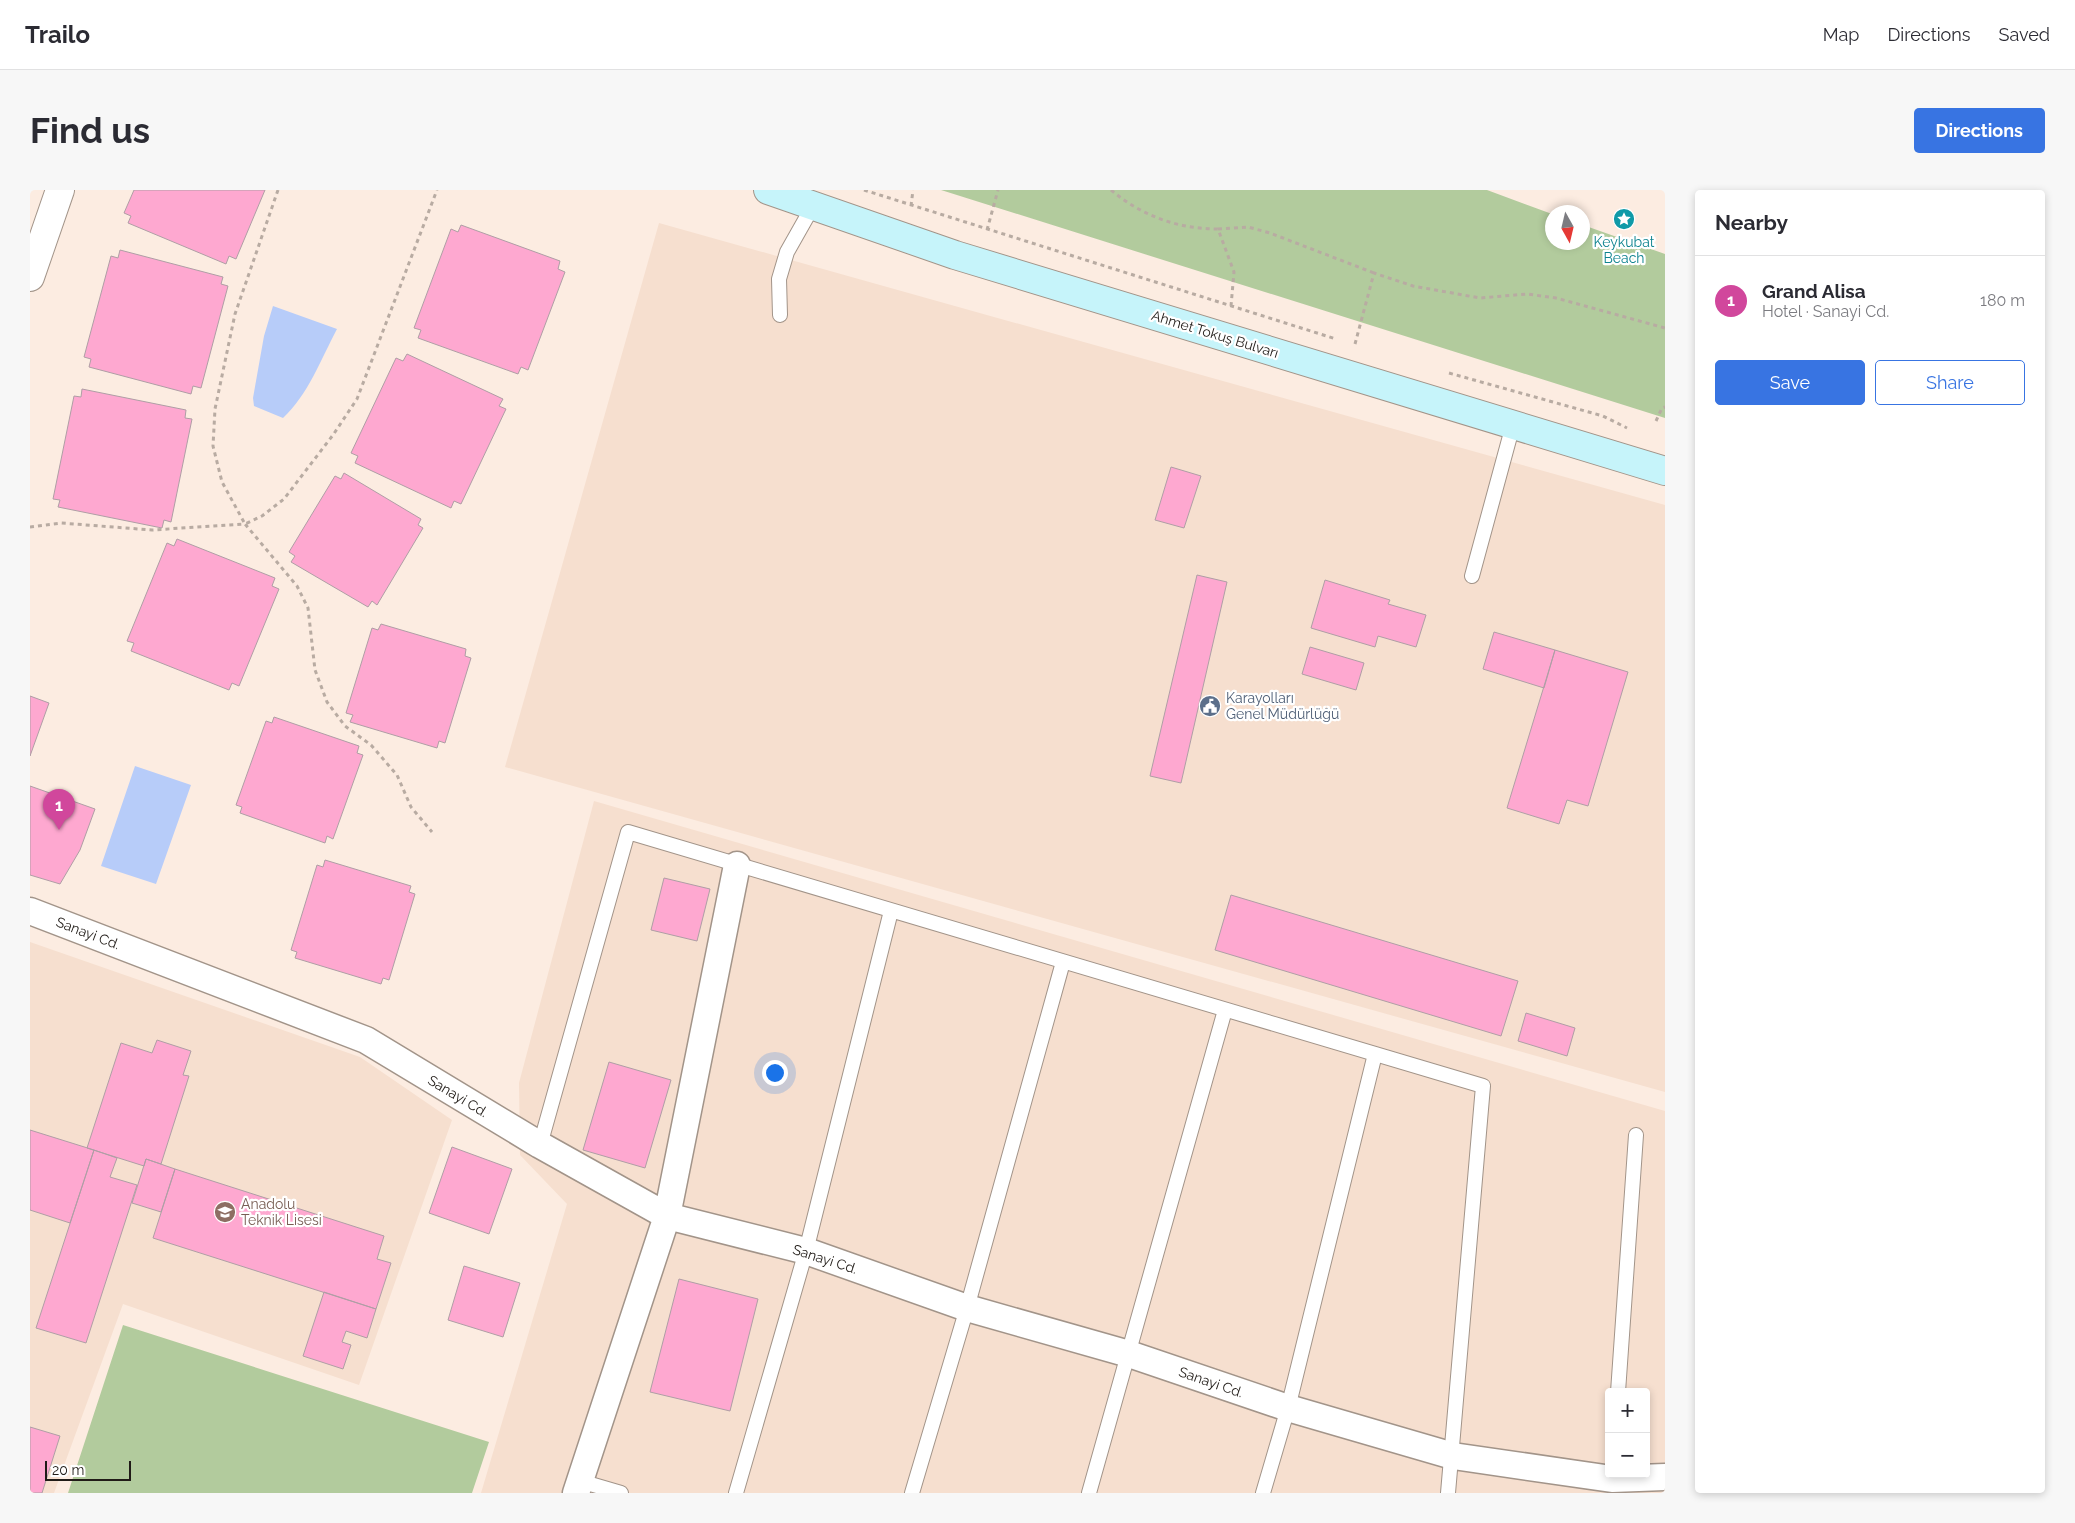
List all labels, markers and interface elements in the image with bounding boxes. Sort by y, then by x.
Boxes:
text: Trailo [25,20,90,49]
text: Map [1823,24,1859,45]
text: Directions [1887,24,1971,45]
text: Saved [1999,24,2050,45]
button: Directions [1914,108,2045,153]
text: Find us [30,110,150,151]
north arrow [1545,205,1590,250]
place icon: Keykubat Beach [1612,207,1636,231]
text: Nearby [1715,210,1788,235]
place label: Keykubat Beach [1594,234,1655,266]
text: Grand Alisa [1762,280,1866,302]
text: 1 [1727,291,1735,310]
text: 180 m [1980,291,2025,310]
text: Hotel · Sanayi Cd. [1762,302,1889,321]
street label: Ahmet Tokuş Bulvarı [1150,307,1280,361]
button: Save [1715,360,1865,405]
button: Share [1875,360,2025,405]
place label: Karayolları Genel Müdürlüğü [1226,690,1339,722]
public building icon: Karayolları Genel Müdürlüğü [1198,694,1222,718]
pin: 1 [43,789,75,830]
street label: Sanayi Cd. [54,914,122,952]
your location [762,1060,788,1086]
street label: Sanayi Cd. [425,1072,491,1120]
place label: Anadolu Teknik Lisesi [241,1196,322,1228]
school or university icon: Anadolu Teknik Lisesi [213,1200,237,1224]
street label: Sanayi Cd. [791,1241,859,1277]
street label: Sanayi Cd. [1177,1364,1245,1400]
map controls [1605,1388,1650,1478]
button: + [1605,1388,1650,1433]
button: − [1605,1433,1650,1478]
scale bar [45,1458,131,1481]
text: 20 m [52,1462,84,1478]

